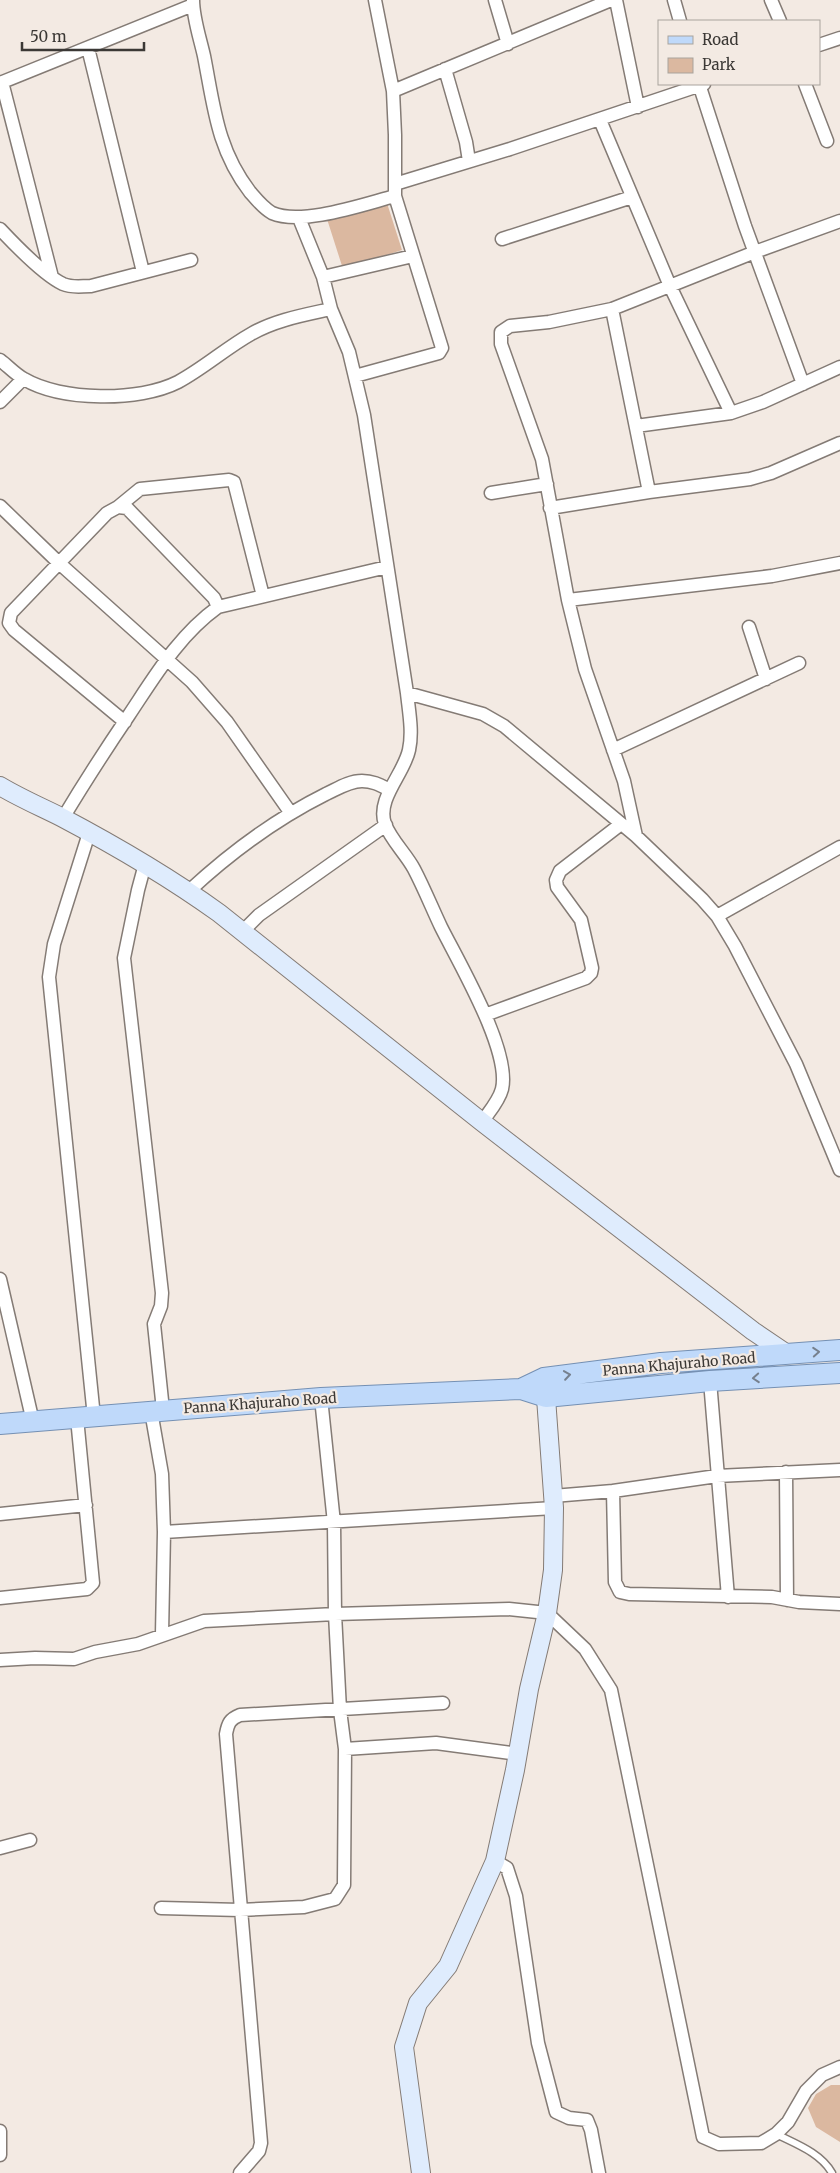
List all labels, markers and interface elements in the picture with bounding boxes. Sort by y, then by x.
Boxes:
scale bar [22,20,145,52]
legend [658,20,820,85]
text: 50 m [30,27,67,46]
text: Road [702,30,738,49]
text: Park [702,55,736,74]
one-way arrow [812,1347,820,1358]
street label: Panna Khajuraho Road [602,1348,757,1380]
one-way arrow [564,1370,572,1381]
one-way arrow [752,1373,760,1384]
street label: Panna Khajuraho Road [183,1389,338,1417]

